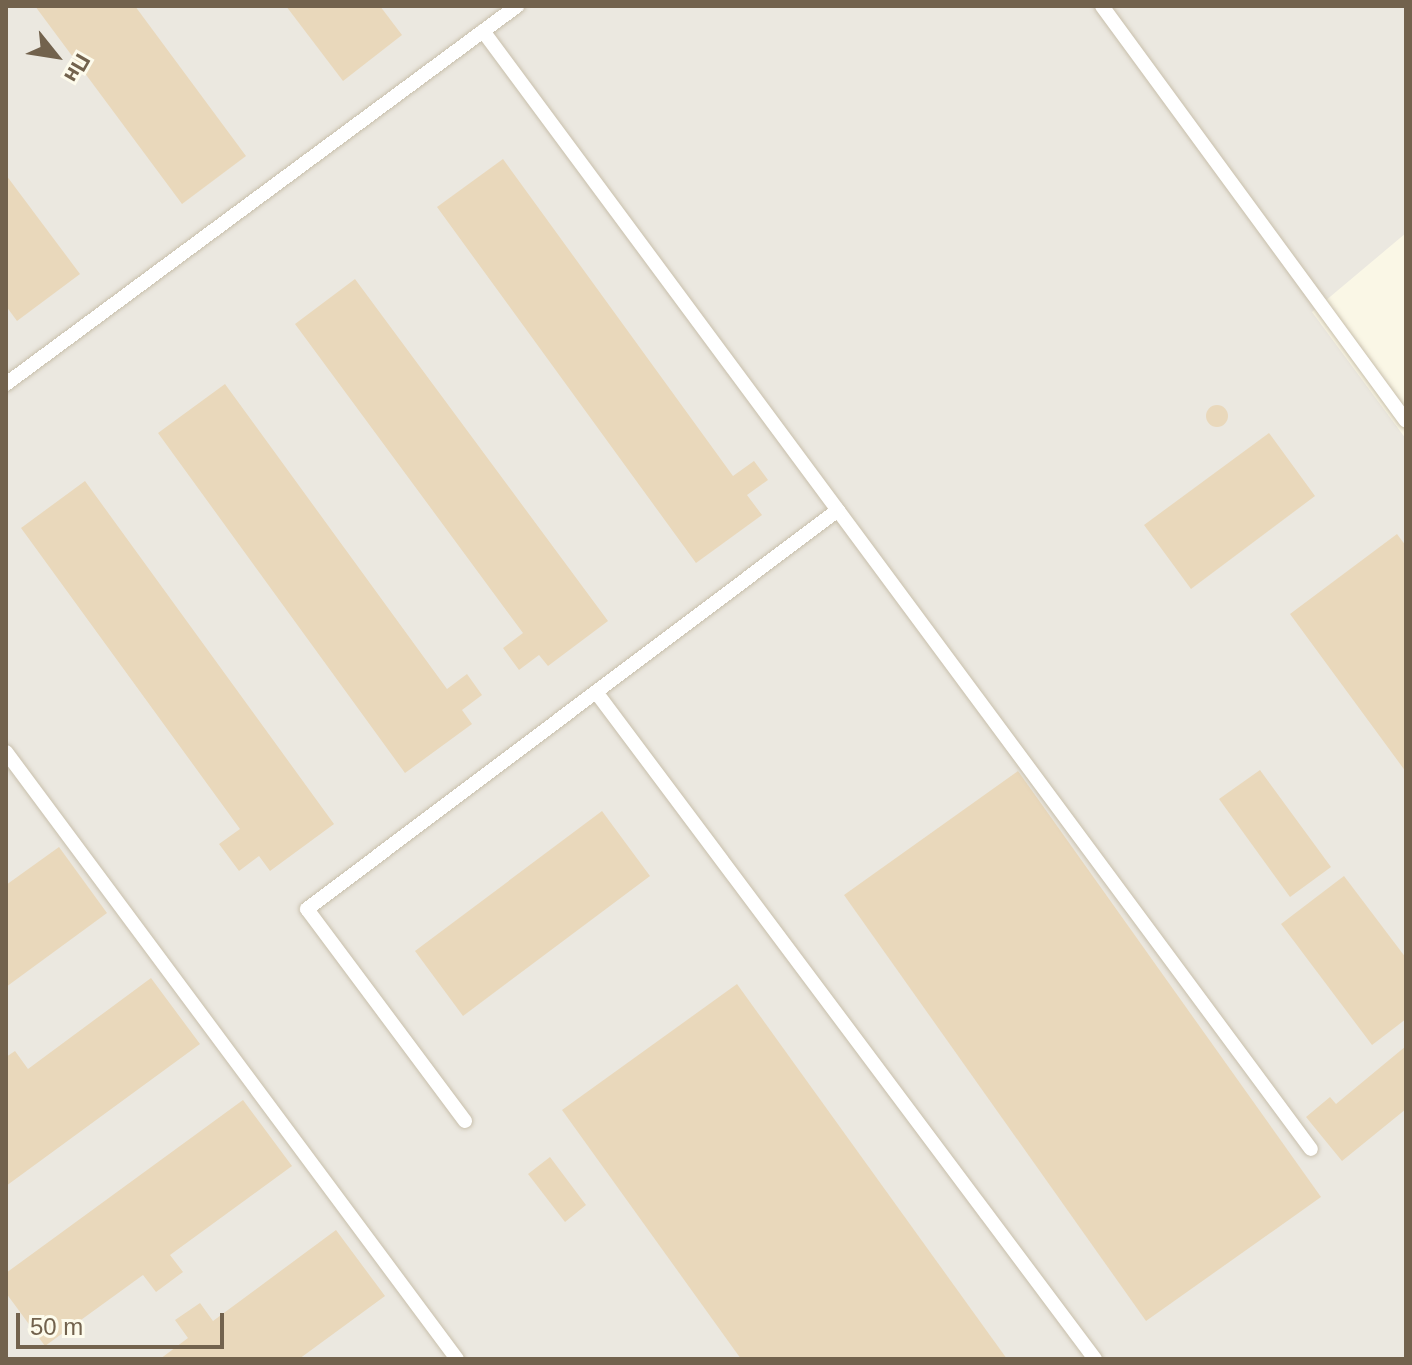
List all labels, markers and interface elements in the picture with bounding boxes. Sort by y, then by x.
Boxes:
north arrow [16,16,96,96]
text: Пн [59,49,95,87]
scale bar [20,1297,228,1347]
text: 50 m [30,1313,83,1340]

